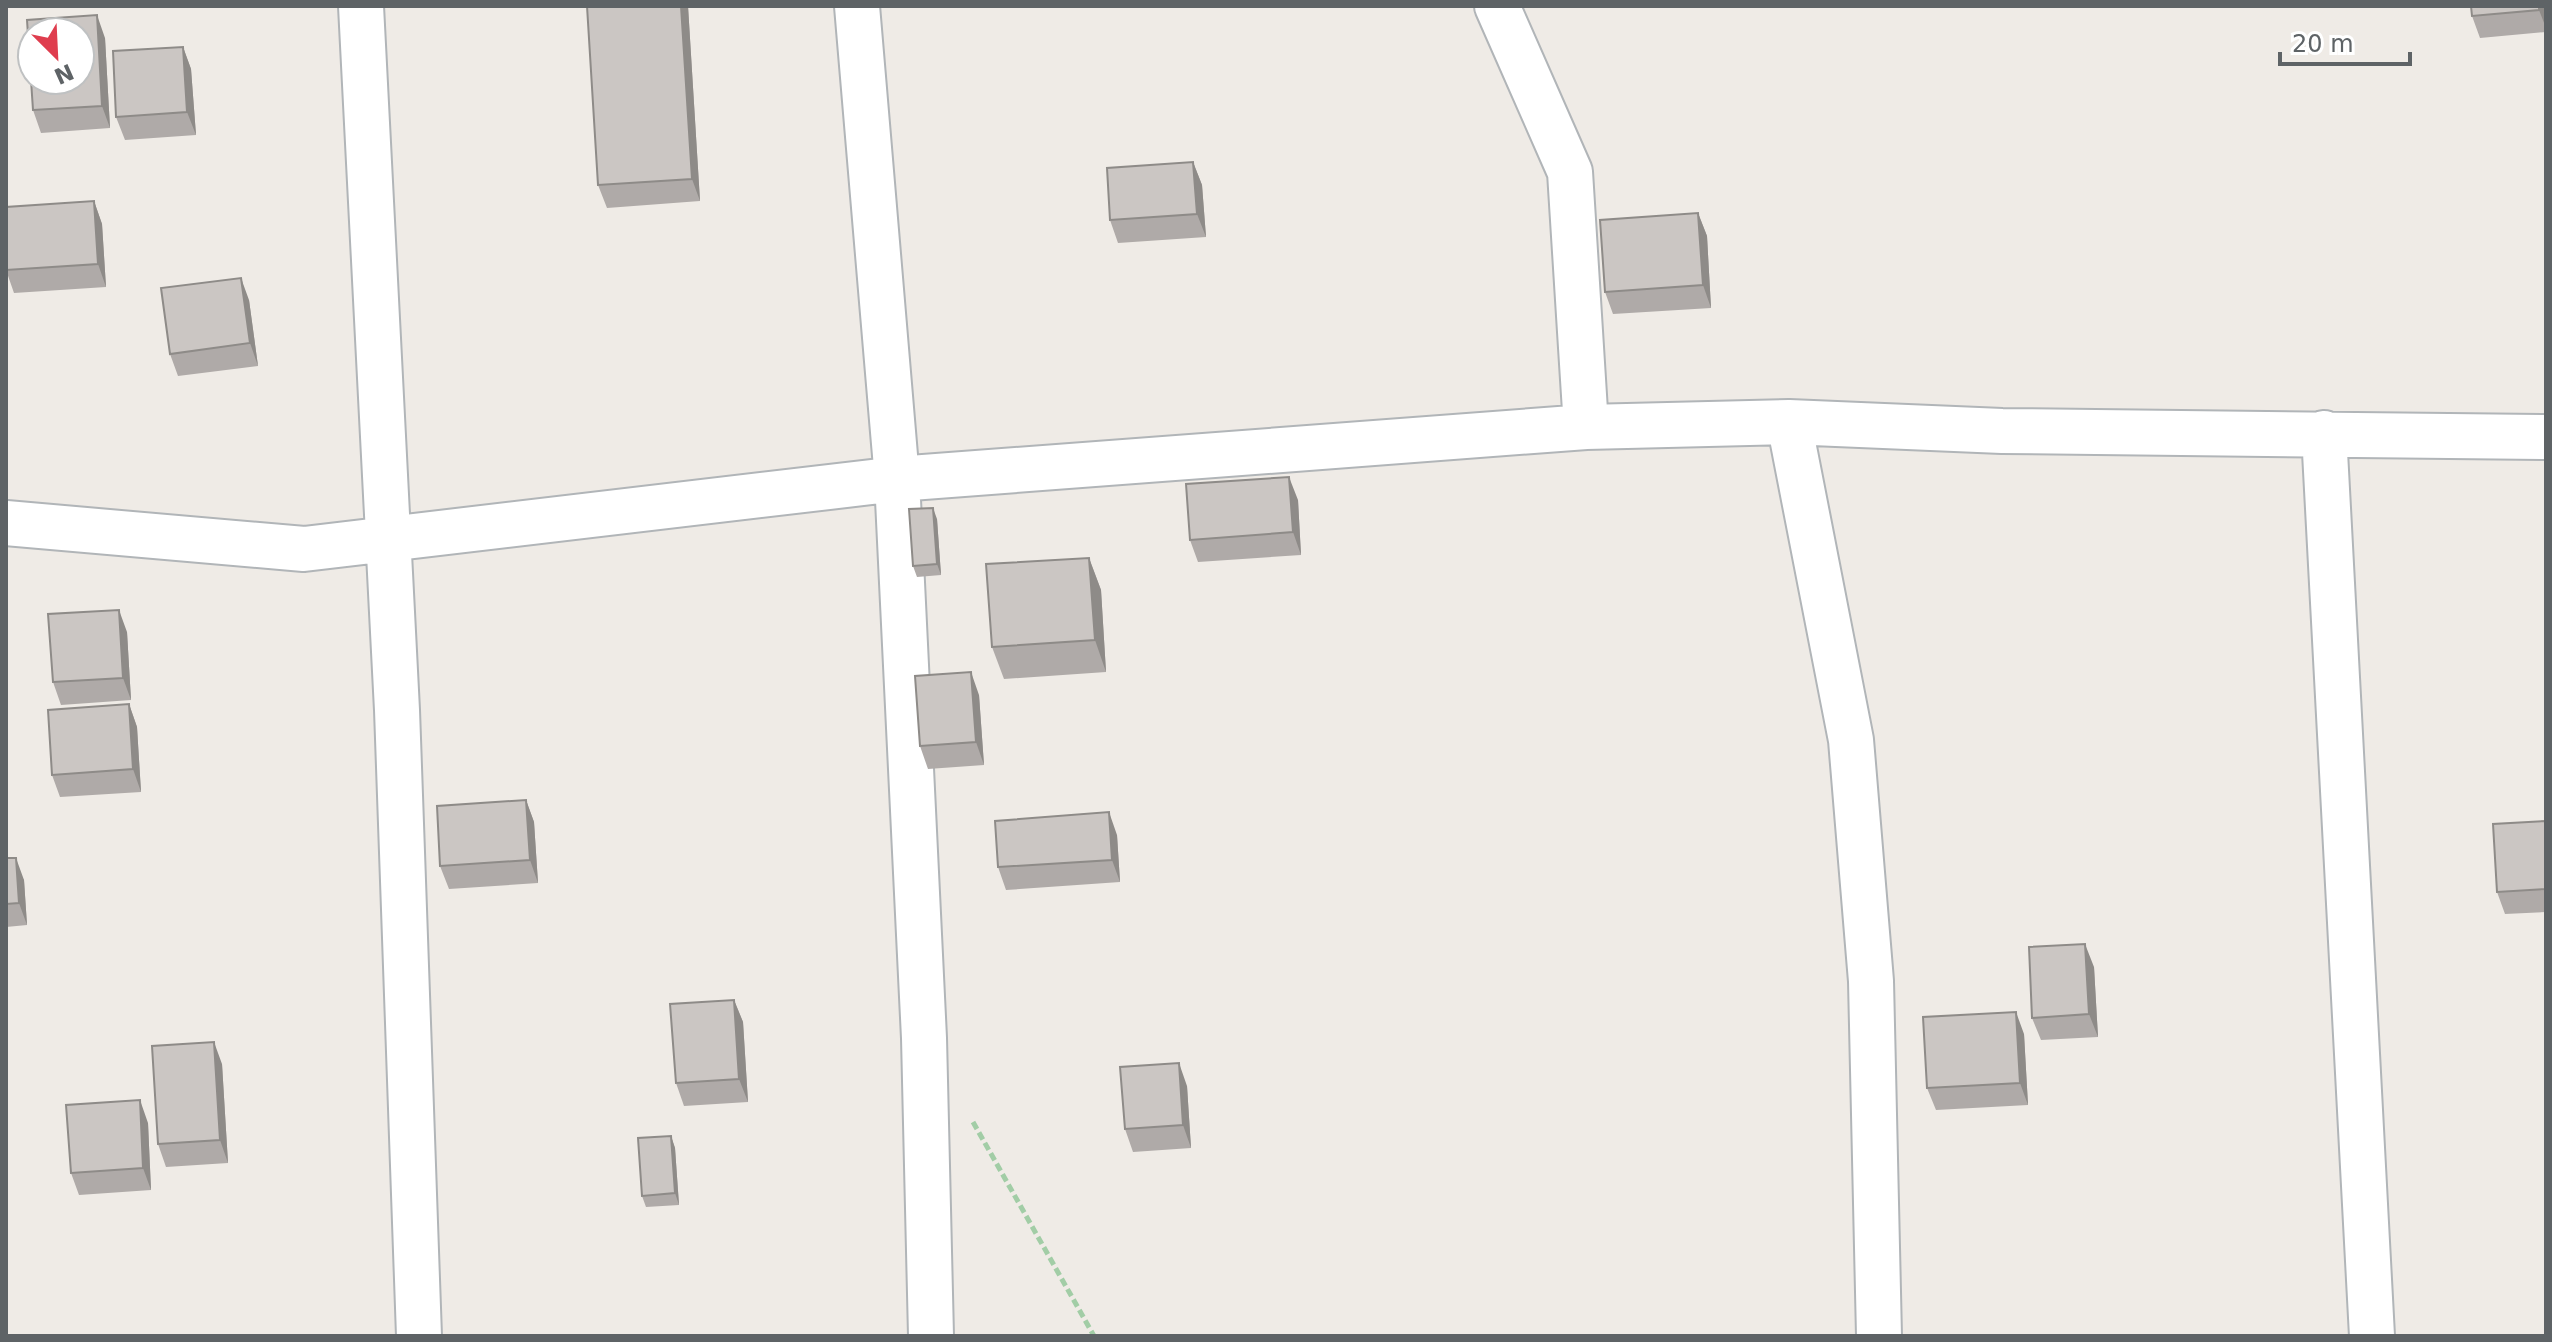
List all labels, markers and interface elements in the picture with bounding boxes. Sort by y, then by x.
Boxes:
north arrow [16,16,96,96]
scale bar [2280,16,2410,66]
text: 20 m [2292,30,2354,58]
text: N [50,59,77,89]

